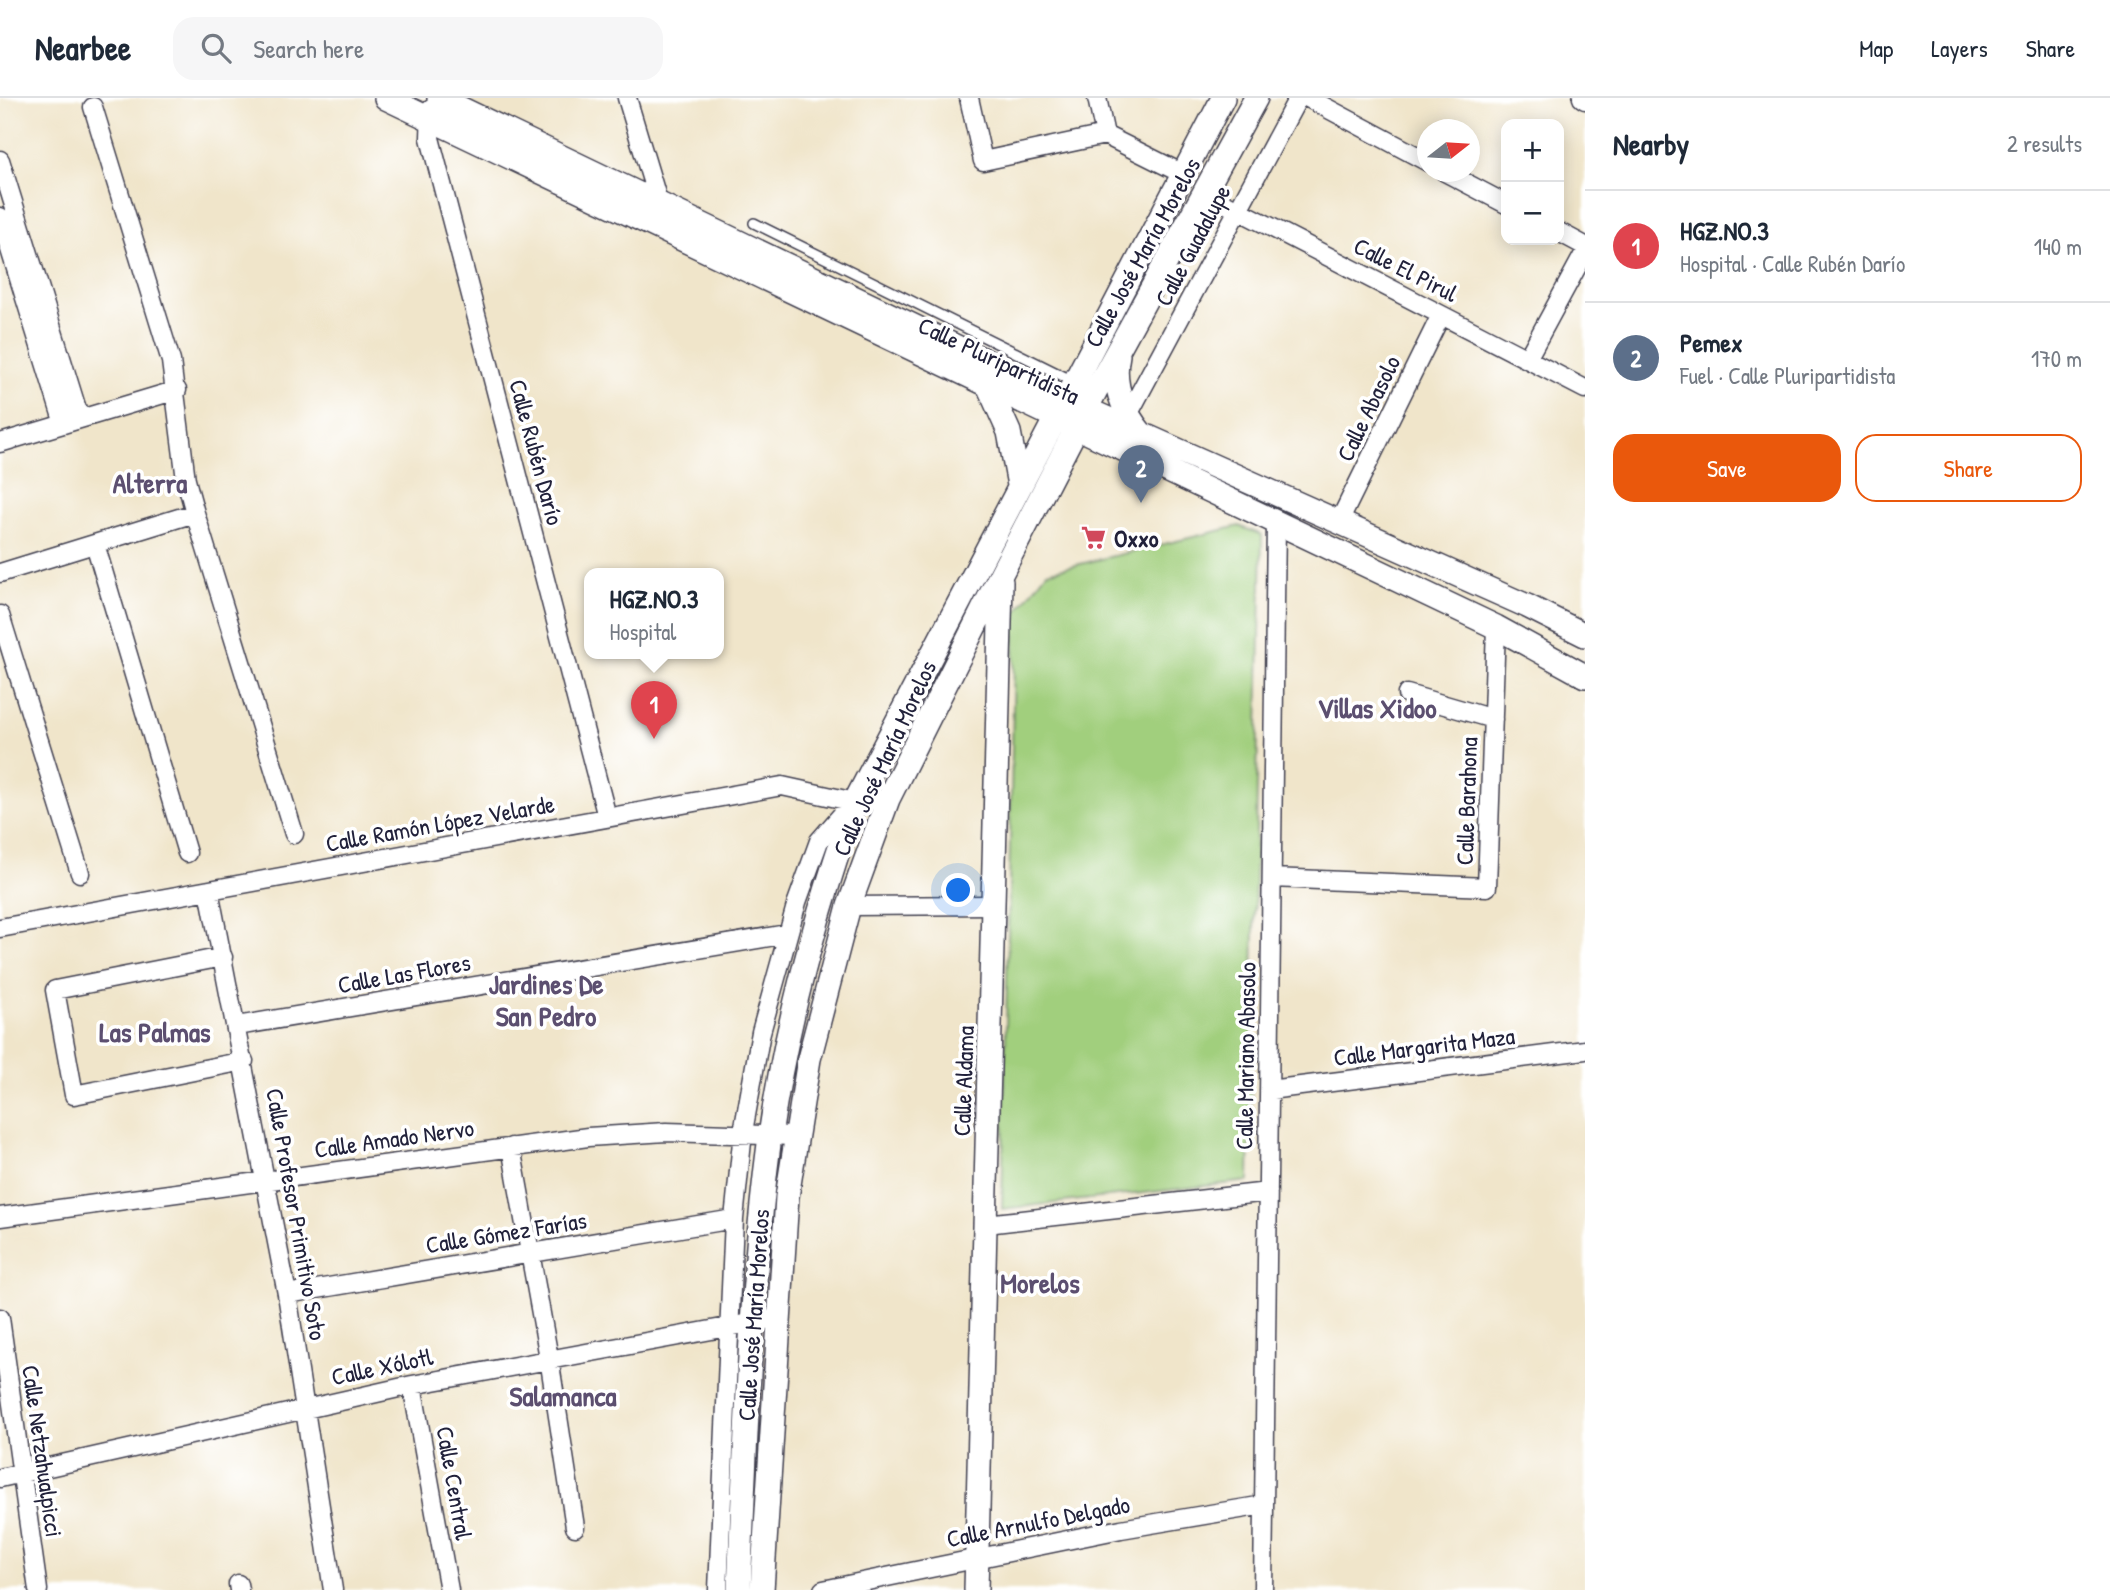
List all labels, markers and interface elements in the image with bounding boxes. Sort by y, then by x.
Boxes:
search box [173,17,663,80]
text: Nearbee [35,26,131,70]
icon: search [197,29,235,67]
text: Search here [253,31,364,66]
text: Map [1859,32,1893,64]
text: Layers [1931,32,1988,64]
text: Share [2026,32,2075,64]
north arrow [1417,119,1480,182]
map controls [1501,119,1564,245]
button: + [1501,119,1564,182]
text: Nearby [1613,124,1689,164]
text: 2 results [2007,128,2082,159]
street label: Calle José María Morelos [1077,151,1207,353]
street label: Calle Guadalupe [1147,178,1238,311]
button: − [1501,182,1564,245]
text: HGZ.NO.3 [1680,213,1769,248]
street label: Calle El Pirul [1349,229,1464,309]
text: 1 [1632,231,1640,262]
text: 140 m [2034,231,2082,262]
text: Hospital · Calle Rubén Darío [1680,248,1905,279]
street label: Calle Pluripartidista [913,309,1085,411]
text: Pemex [1680,325,1743,360]
text: 2 [1631,343,1641,374]
text: 170 m [2031,343,2082,374]
street label: Calle Abasolo [1329,349,1408,466]
text: Fuel · Calle Pluripartidista [1680,360,1895,391]
street label: Calle Rubén Darío [502,376,572,529]
button: Save [1613,434,1841,502]
button: Share [1855,434,2082,502]
pin: 2 [1118,445,1164,503]
district label: Alterra [113,464,187,502]
place label: Oxxo [1114,522,1159,554]
supermarket icon: Oxxo [1080,524,1108,552]
popup [584,568,724,659]
text: HGZ.NO.3 [610,581,698,616]
text: Hospital [610,616,676,647]
street label: Calle José María Morelos [825,655,943,861]
pin: 1 [631,681,677,739]
district label: Villas Xidoo [1318,689,1437,727]
street label: Calle Barahona [1448,736,1484,866]
street label: Calle Ramón López Velarde [323,787,557,859]
your location [941,873,975,907]
street label: Calle Las Flores [335,946,473,1000]
street label: Calle Mariano Abasolo [1227,962,1263,1150]
district label: Jardines De San Pedro [489,965,604,1035]
district label: Las Palmas [99,1013,211,1051]
street label: Calle Margarita Maza [1332,1019,1516,1073]
street label: Calle Aldama [945,1025,981,1137]
street label: Calle Profesor Primitivo Soto [259,1086,335,1343]
street label: Calle Amado Nervo [312,1111,476,1165]
street label: Calle Gómez Farías [423,1203,589,1261]
street label: Calle José María Morelos [730,1208,776,1422]
district label: Morelos [1000,1264,1080,1302]
street label: Calle Xólotl [328,1340,436,1392]
street label: Calle Netzahualpicci [15,1363,71,1539]
district label: Salamanca [510,1377,616,1415]
street label: Calle Central [429,1424,481,1543]
street label: Calle Arnulfo Delgado [944,1487,1133,1554]

